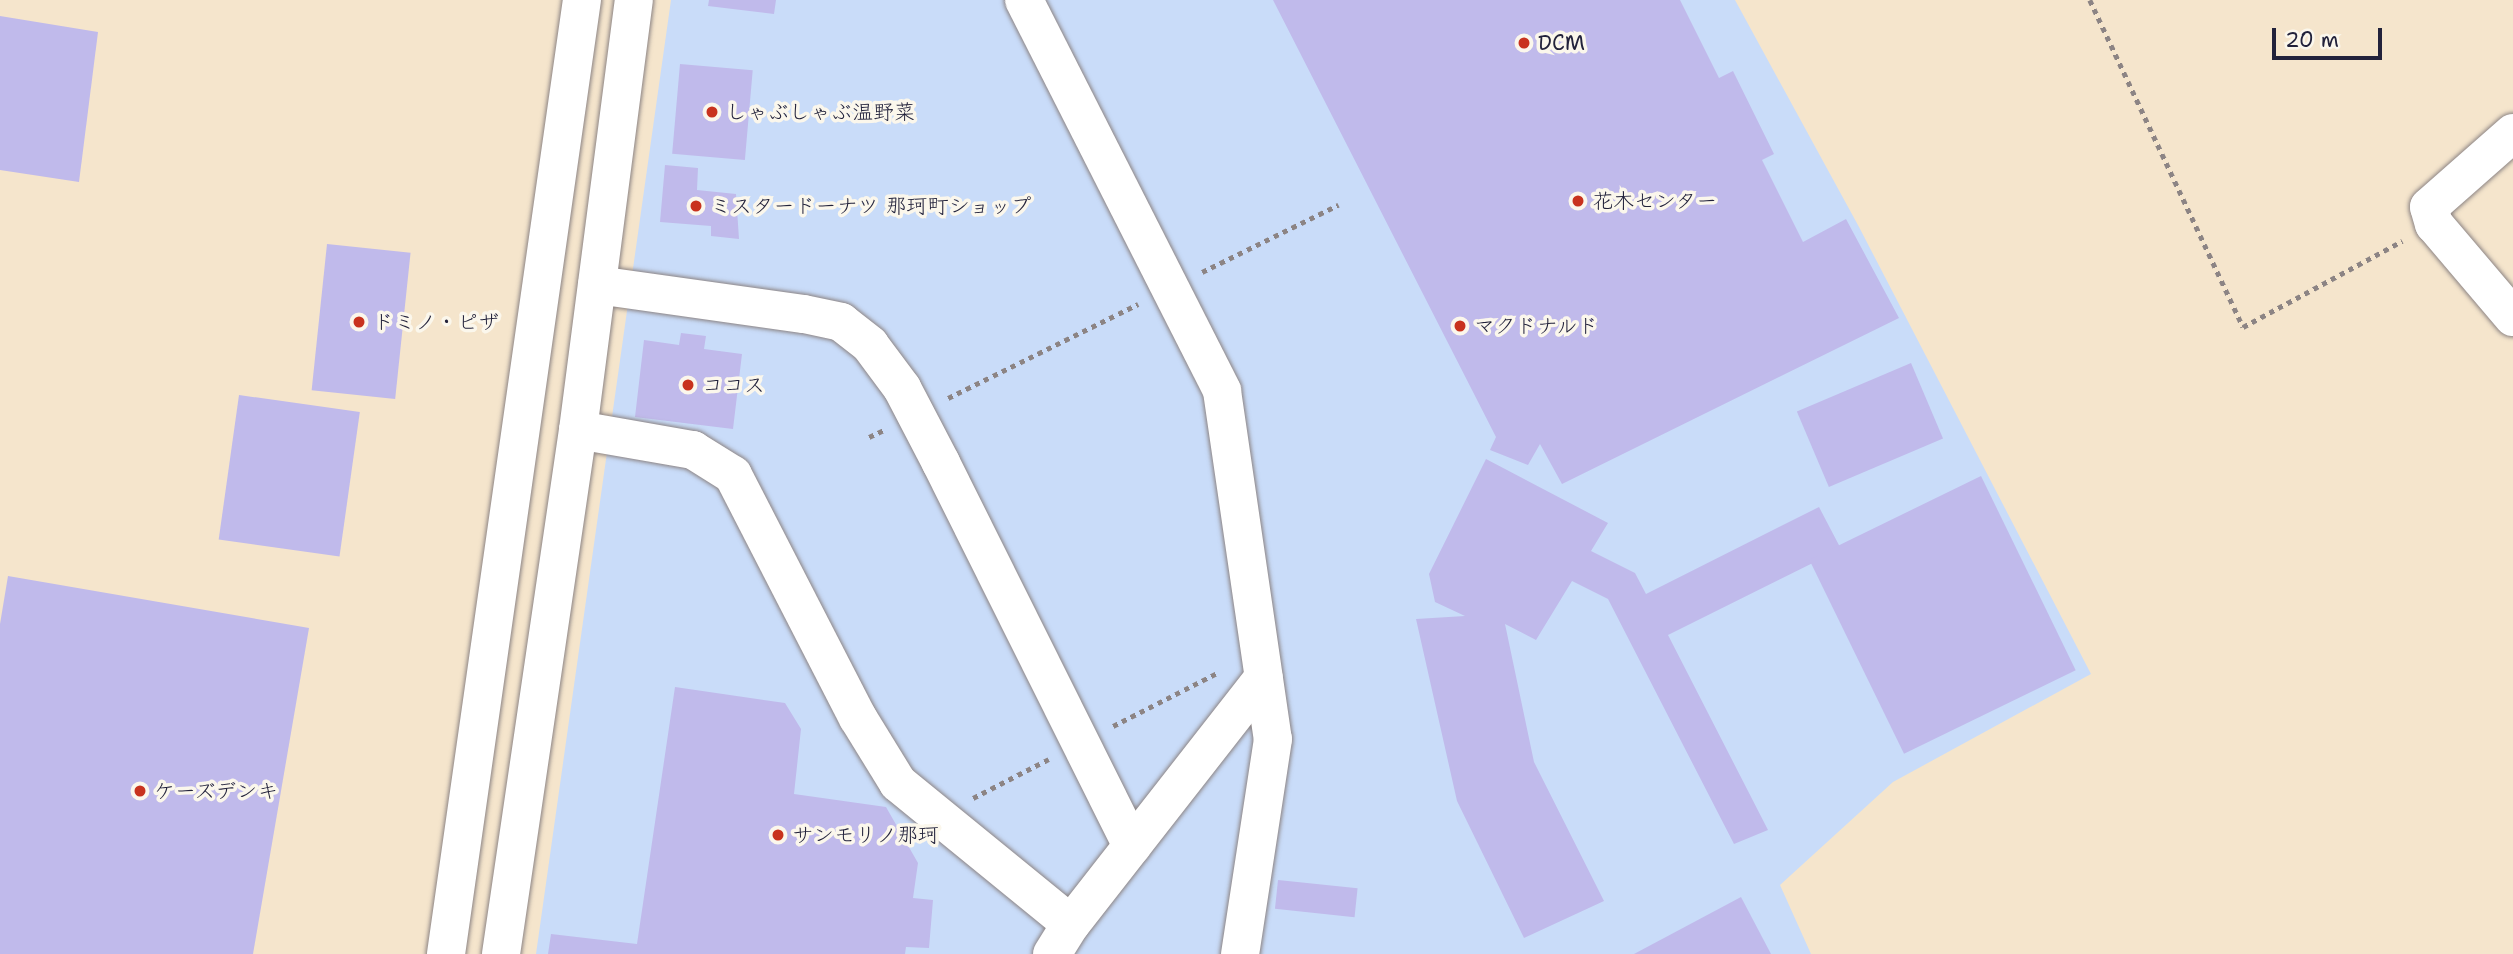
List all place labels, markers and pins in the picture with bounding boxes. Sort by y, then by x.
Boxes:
place label: DCM [1538,30,1585,56]
marker: DCM [1516,35,1532,51]
place label: しゃぶしゃぶ温野菜 [726,99,915,125]
marker: しゃぶしゃぶ温野菜 [704,104,720,120]
place label: 花木センター [1592,188,1718,214]
place label: ミスタードーナツ 那珂町ショップ [710,193,1032,219]
marker: 花木センター [1570,193,1586,209]
marker: ミスタードーナツ 那珂町ショップ [688,198,704,214]
place label: ドミノ・ピザ [373,309,499,335]
place label: マクドナルド [1474,313,1600,339]
marker: ドミノ・ピザ [351,314,367,330]
marker: マクドナルド [1452,318,1468,334]
place label: ココス [702,372,765,398]
marker: ココス [680,377,696,393]
place label: ケーズデンキ [154,778,280,804]
marker: ケーズデンキ [132,783,148,799]
place label: サンモリノ那珂 [792,822,939,848]
marker: サンモリノ那珂 [770,827,786,843]

